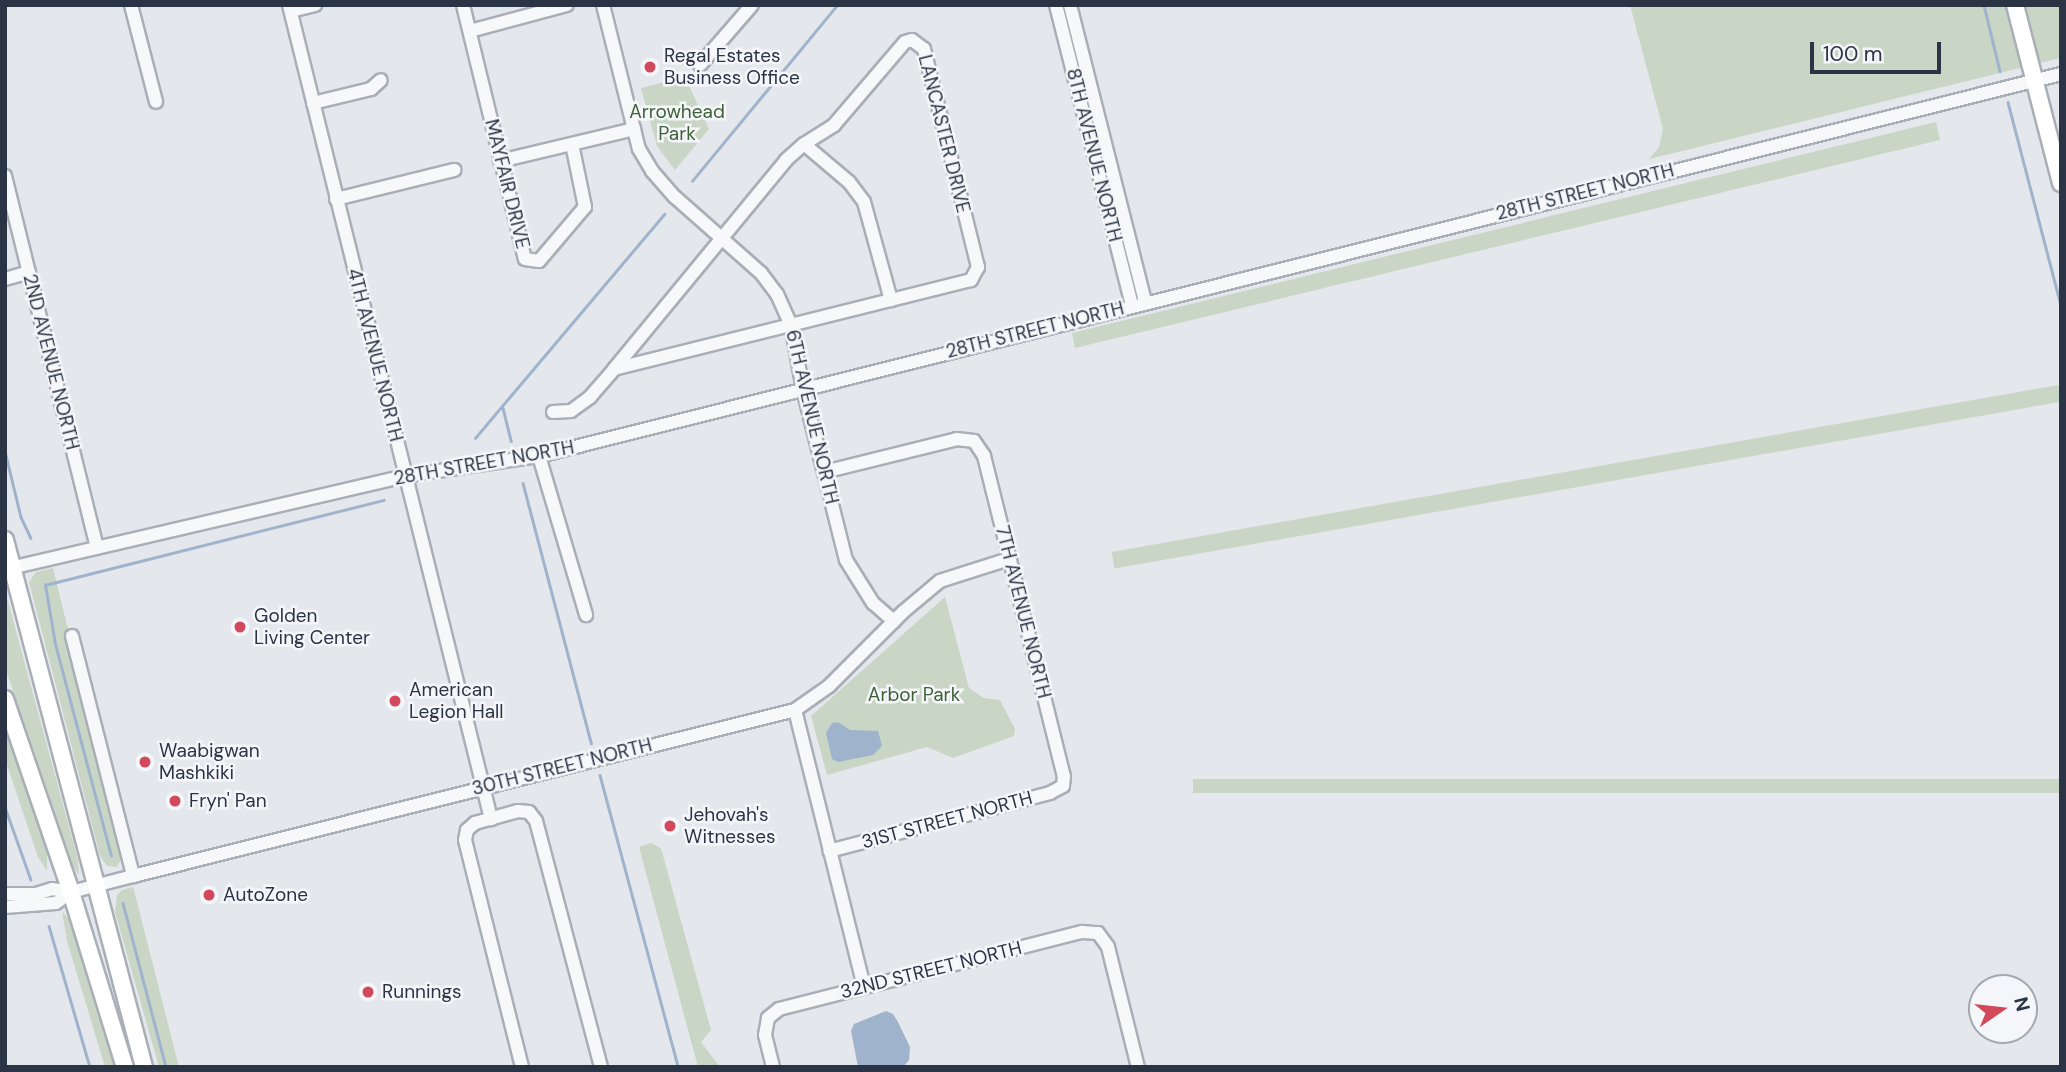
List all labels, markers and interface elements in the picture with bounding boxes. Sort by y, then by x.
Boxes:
scale bar [1814,28,1945,72]
text: 100 m [1823,40,1883,68]
place label: Regal Estates Business Office [664,45,800,89]
street label: LANCASTER DRIVE [913,52,975,216]
marker: Regal Estates Business Office [642,59,658,75]
street label: 8TH AVENUE NORTH [1061,66,1127,244]
park label: Arrowhead Park [629,101,725,145]
street label: MAYFAIR DRIVE [480,117,534,251]
street label: 28TH STREET NORTH [1494,159,1676,225]
street label: 4TH AVENUE NORTH [342,266,408,444]
street label: 2ND AVENUE NORTH [18,272,84,452]
street label: 28TH STREET NORTH [944,297,1126,363]
street label: 6TH AVENUE NORTH [781,328,843,506]
street label: 28TH STREET NORTH [392,436,576,490]
street label: 7TH AVENUE NORTH [991,523,1055,701]
place label: Golden Living Center [254,605,370,649]
marker: Golden Living Center [232,619,248,635]
place label: American Legion Hall [409,679,503,723]
park label: Arbor Park [868,684,960,706]
marker: American Legion Hall [387,693,403,709]
street label: 30TH STREET NORTH [470,734,654,800]
place label: Waabigwan Mashkiki [159,740,260,784]
marker: Waabigwan Mashkiki [137,754,153,770]
street label: 31ST STREET NORTH [859,786,1035,854]
place label: Fryn' Pan [189,790,267,812]
marker: Fryn' Pan [167,793,183,809]
place label: Jehovah's Witnesses [684,804,776,848]
marker: Jehovah's Witnesses [662,818,678,834]
place label: AutoZone [223,884,308,906]
marker: AutoZone [201,887,217,903]
street label: 32ND STREET NORTH [838,936,1024,1004]
north arrow [1968,974,2038,1044]
place label: Runnings [382,981,462,1003]
marker: Runnings [360,984,376,1000]
text: N [2008,995,2036,1014]

